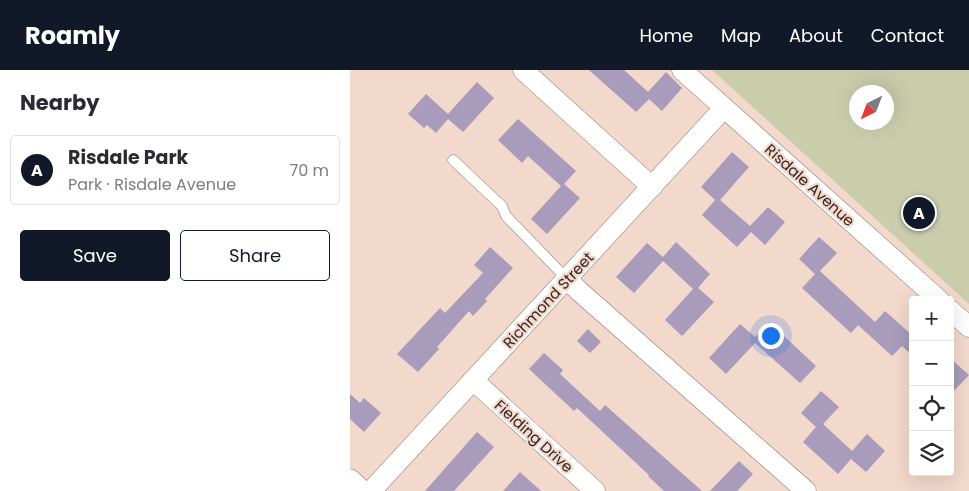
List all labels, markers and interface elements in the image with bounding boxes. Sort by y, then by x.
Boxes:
text: Roamly [25,19,120,52]
text: Home [639,23,693,48]
text: Map [721,23,761,48]
text: About [789,23,843,48]
text: Contact [871,23,944,48]
north arrow [849,85,894,130]
text: Nearby [20,88,100,117]
street label: Risdale Avenue [761,139,859,231]
text: Risdale Park [68,144,188,171]
text: A [31,159,43,182]
text: 70 m [289,159,329,182]
text: Park · Risdale Avenue [68,173,236,196]
pin: A [903,194,935,232]
button: Save [20,230,170,281]
button: Share [180,230,330,281]
street label: Richmond Street [498,247,598,353]
map controls [909,296,954,476]
button: + [909,296,954,341]
your location [758,323,784,349]
button: − [909,341,954,386]
button: locate [909,386,954,431]
street label: Fielding Drive [490,395,578,477]
button: layers [909,431,954,476]

